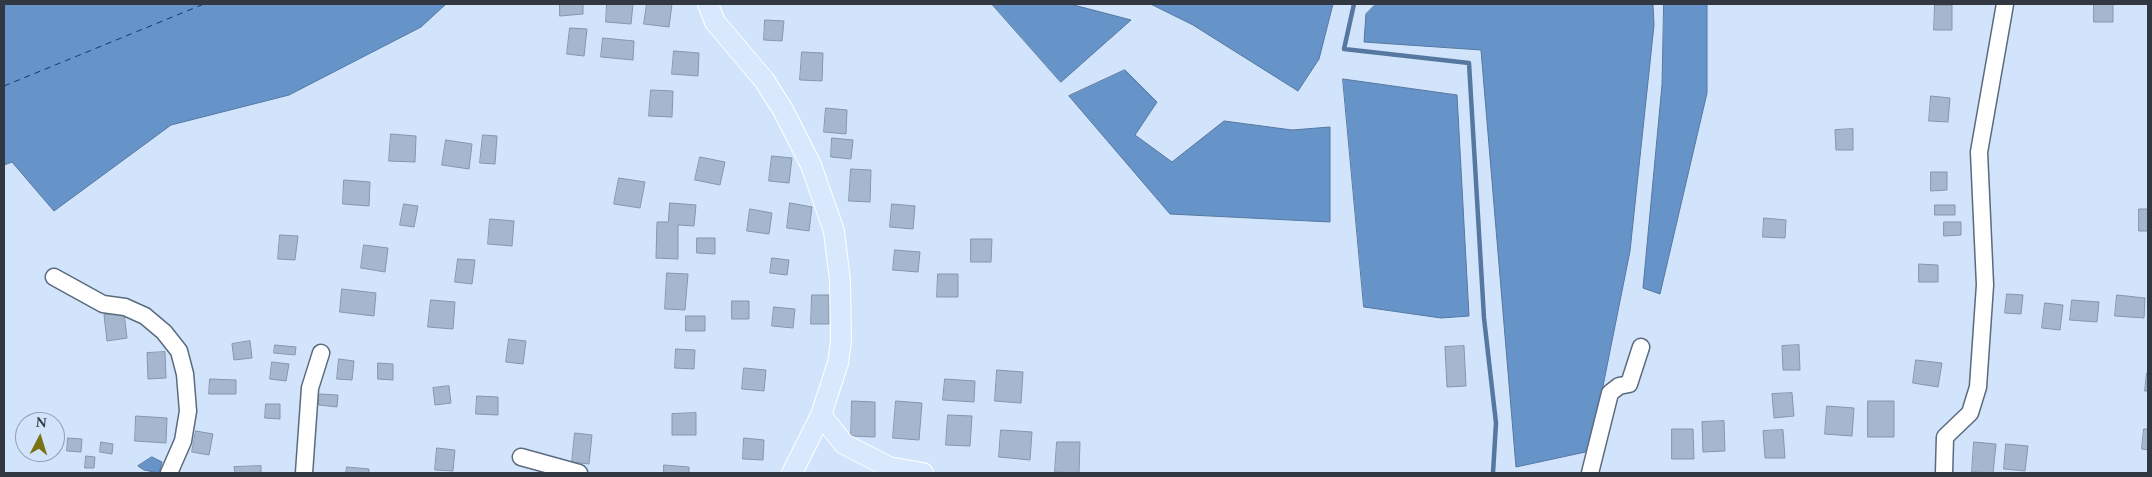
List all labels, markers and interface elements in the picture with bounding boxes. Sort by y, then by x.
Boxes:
north arrow [15,412,65,462]
text: N [35,412,48,434]

